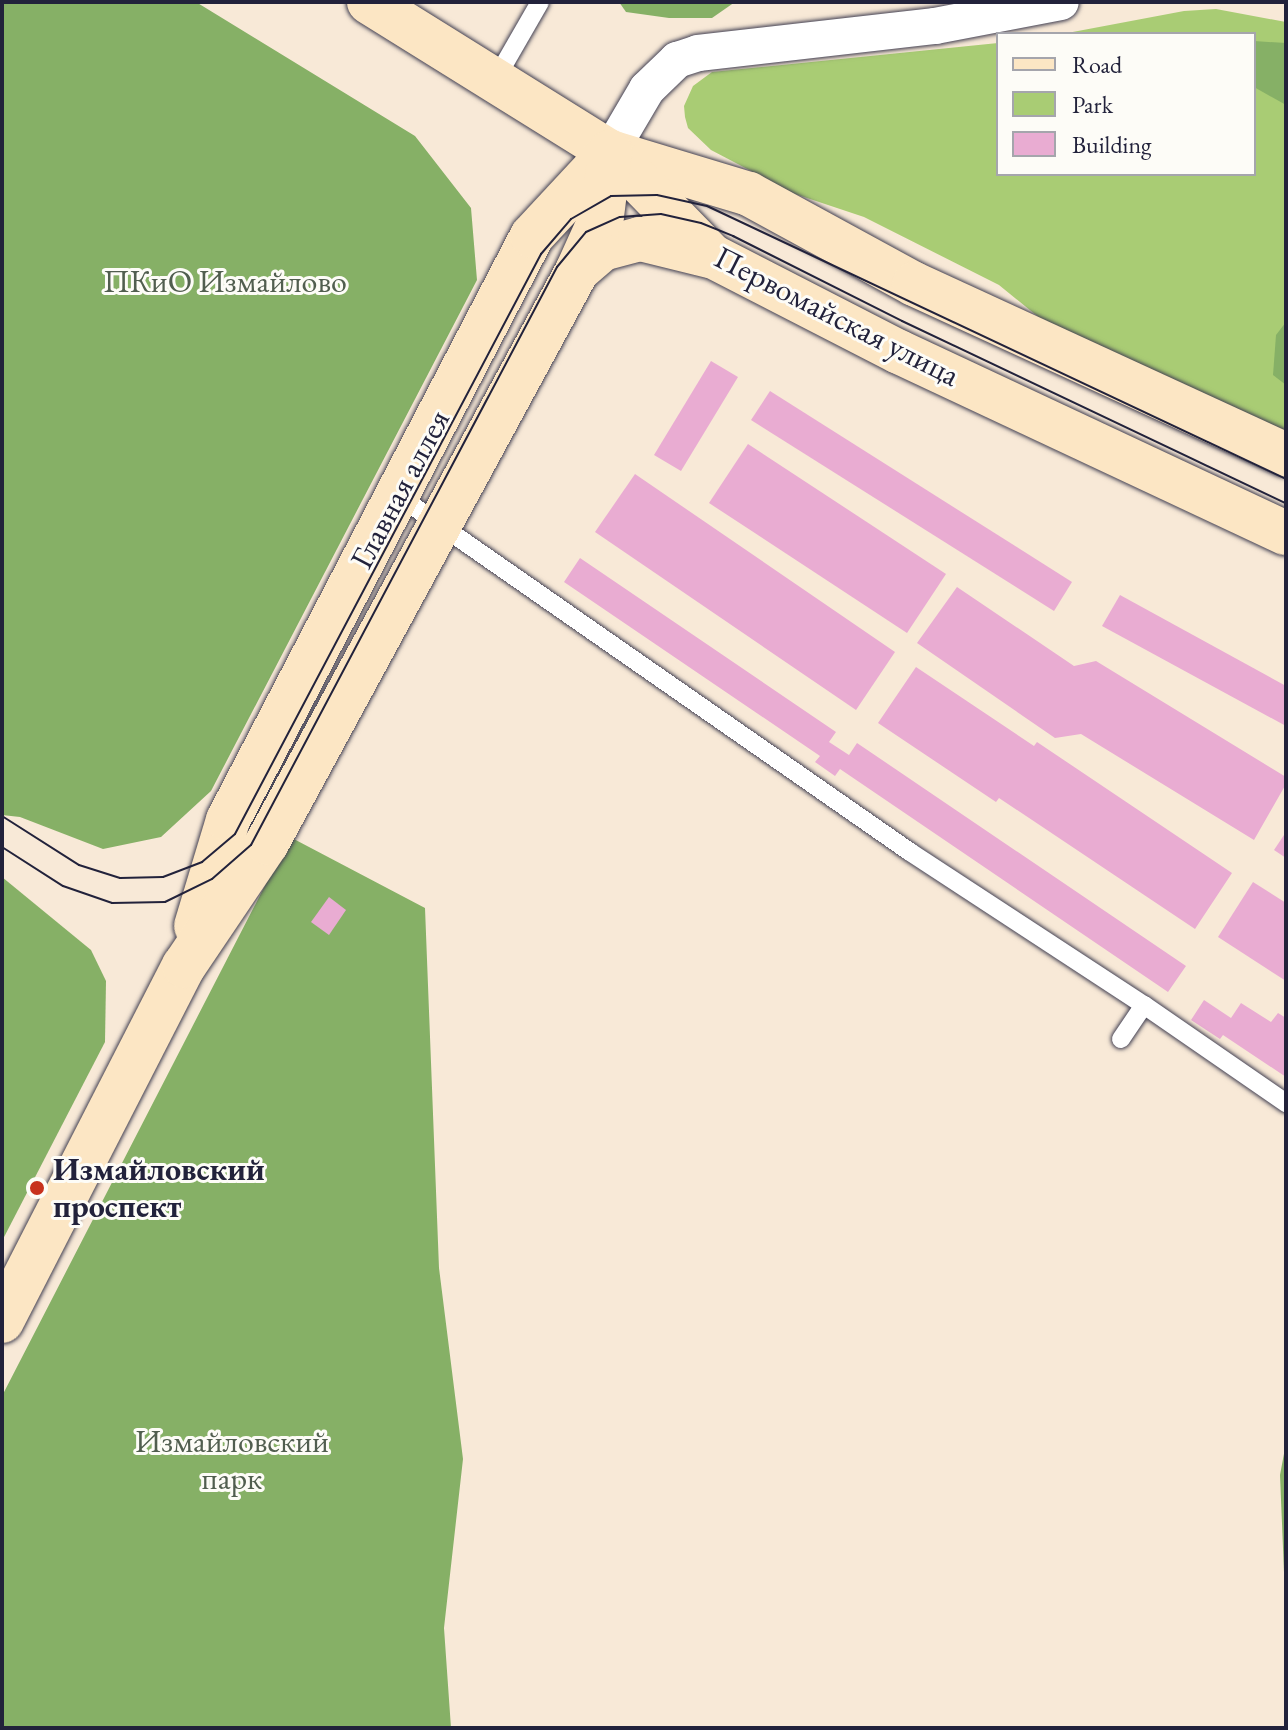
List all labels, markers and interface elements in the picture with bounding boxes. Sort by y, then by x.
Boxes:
legend [996,32,1256,176]
text: Road [1072,49,1122,80]
text: Park [1072,89,1113,120]
text: Building [1072,129,1152,160]
street label: Первомайская улица [708,238,966,394]
park label: ПКиО Измайлово [103,262,347,300]
street label: Главная аллея [342,403,458,575]
place label: Измайловский проспект [53,1151,265,1226]
marker: Измайловский проспект [28,1179,46,1197]
park label: Измайловский парк [135,1423,329,1498]

